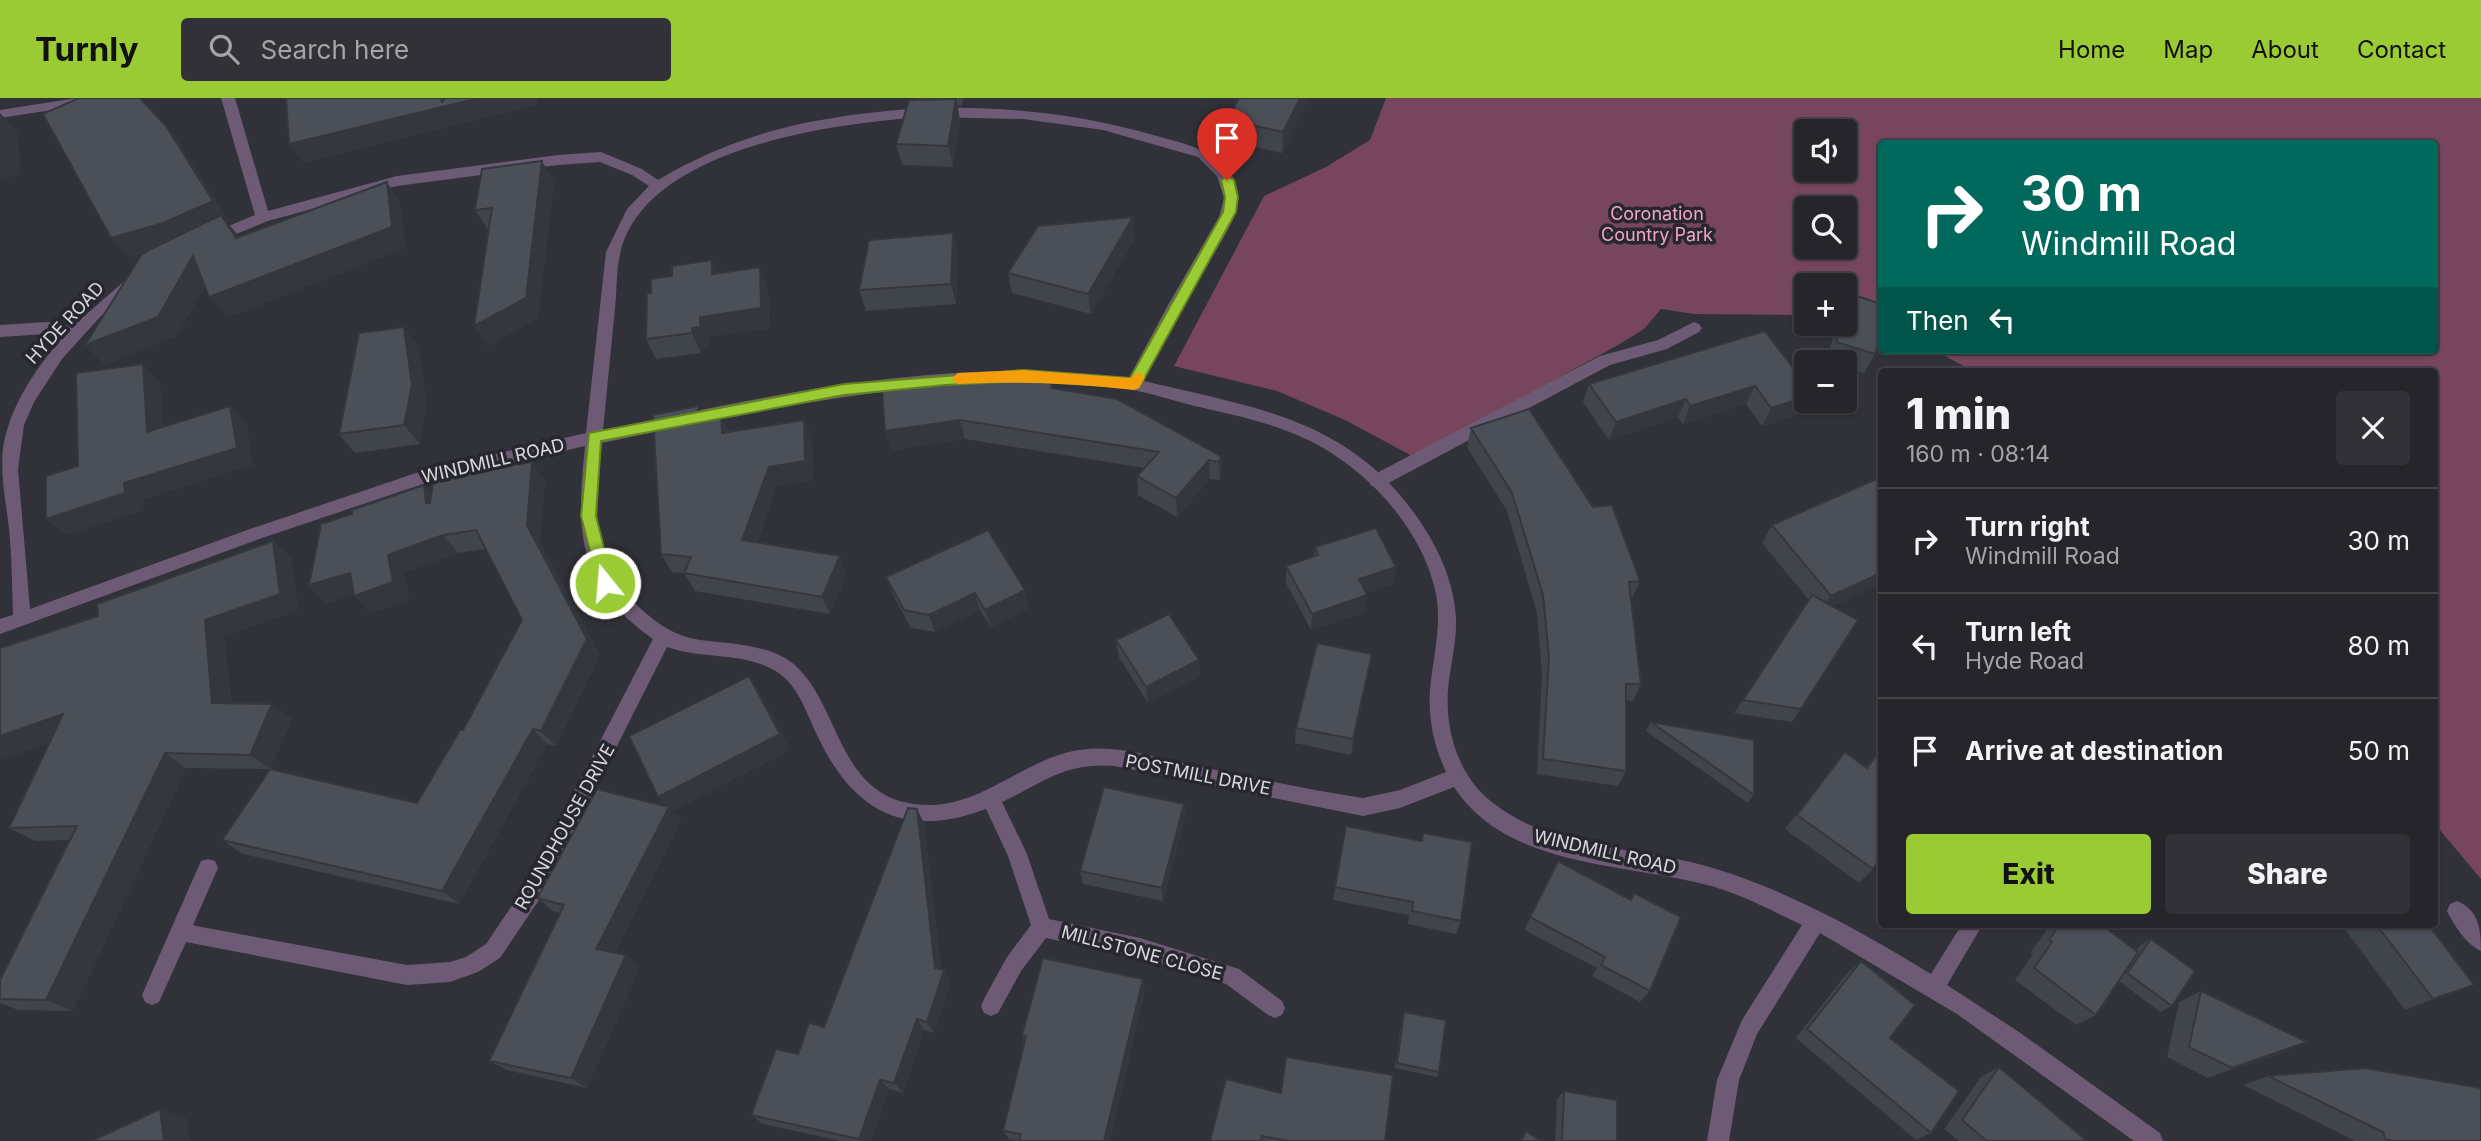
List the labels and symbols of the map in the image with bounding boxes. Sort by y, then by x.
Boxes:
pin [1197,108,1257,180]
park label: Coronation Country Park [1601,203,1713,245]
street label: HYDE ROAD [21,277,108,368]
street label: WINDMILL ROAD [420,434,566,487]
position arrow [568,546,642,620]
street label: ROUNDHOUSE DRIVE [510,740,619,913]
street label: POSTMILL DRIVE [1124,750,1273,799]
street label: WINDMILL ROAD [1532,825,1678,878]
street label: MILLSTONE CLOSE [1059,921,1225,984]

